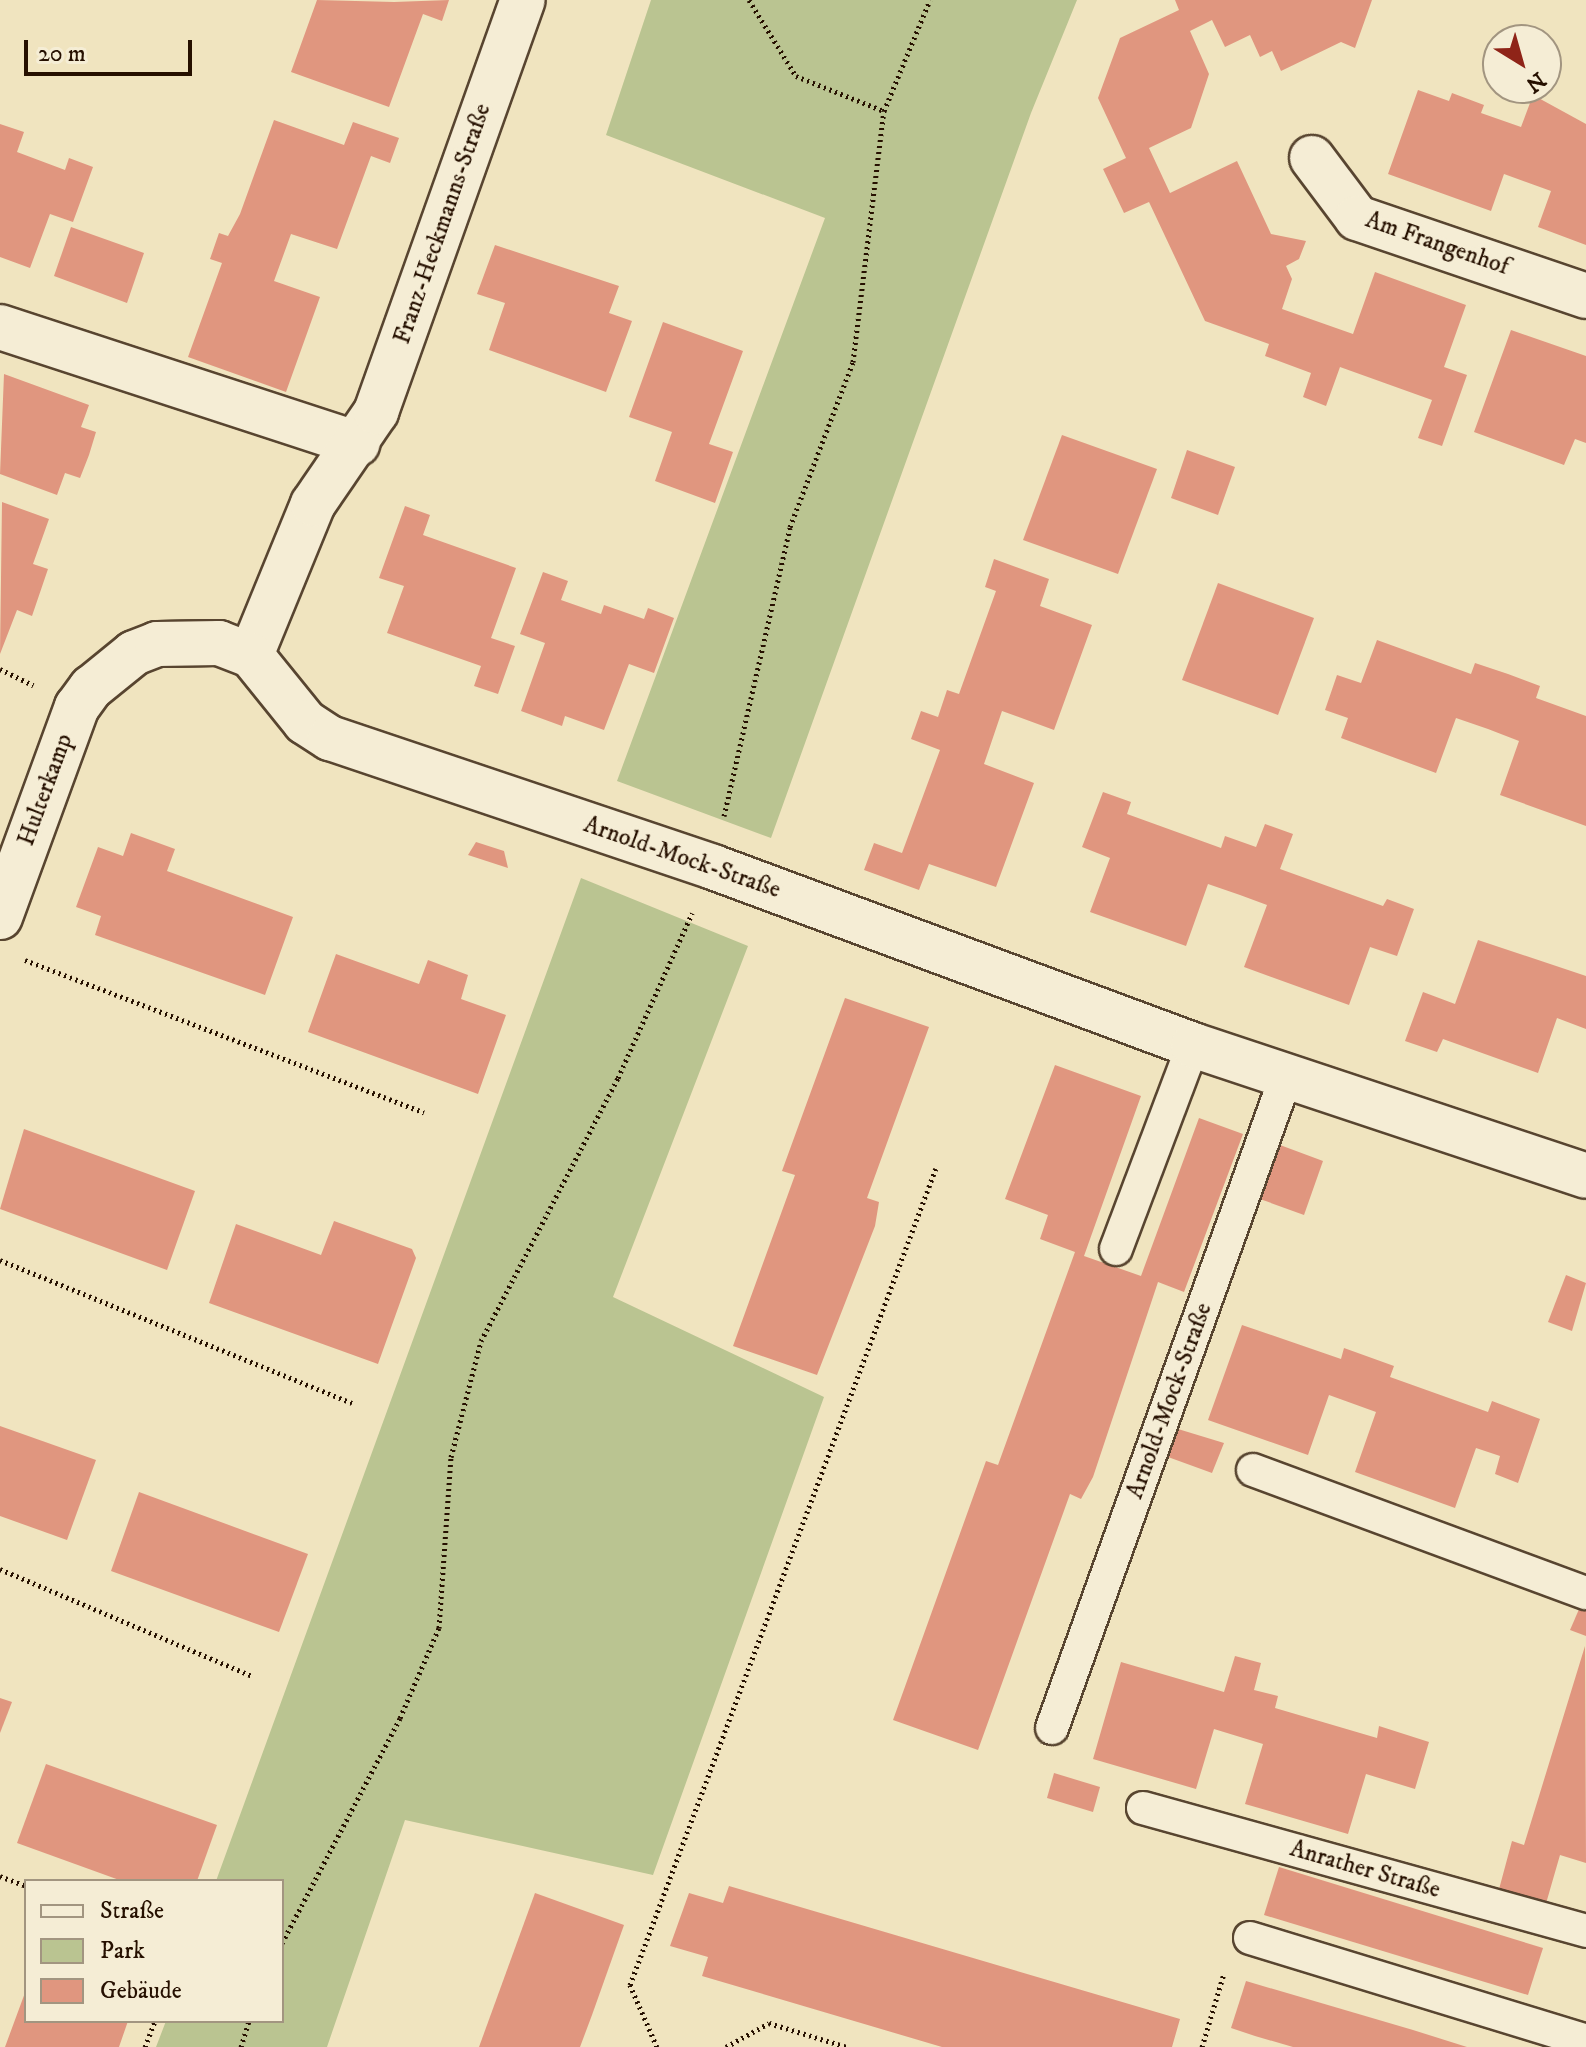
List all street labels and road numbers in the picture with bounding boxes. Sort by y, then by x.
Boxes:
street label: Franz-Heckmanns-Straße [388,100,498,348]
street label: Am Frangenhof [1362,206,1512,282]
street label: Hulterkamp [12,730,80,850]
street label: Arnold-Mock-Straße [580,811,784,905]
street label: Arnold-Mock-Straße [1121,1299,1219,1503]
street label: Anrather Straße [1287,1835,1443,1905]

